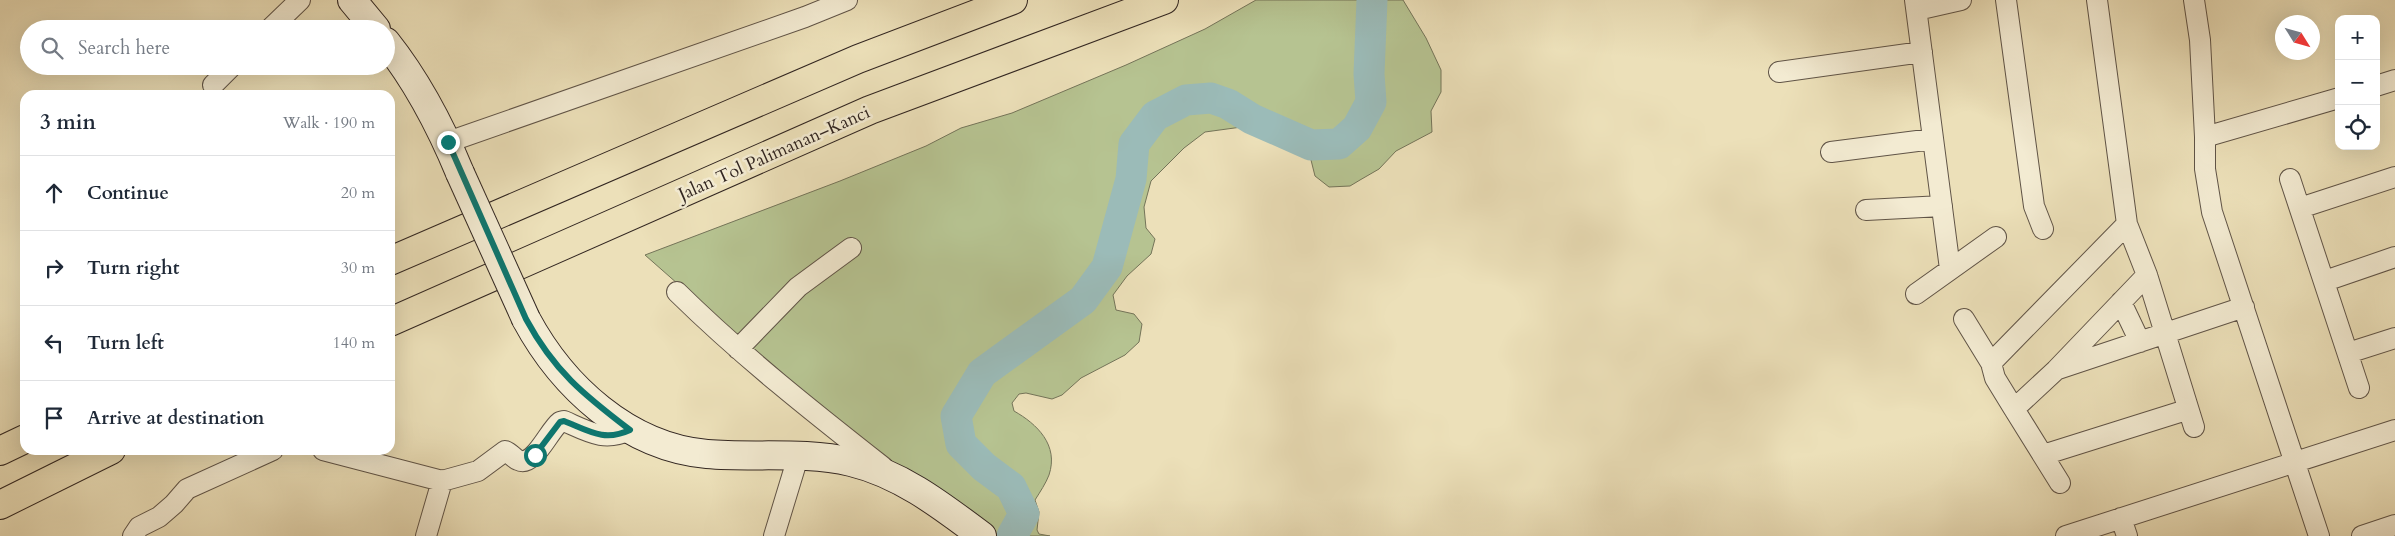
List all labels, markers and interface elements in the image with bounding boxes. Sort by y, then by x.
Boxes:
north arrow [2275,15,2320,60]
map controls [2335,15,2380,150]
button: + [2335,15,2380,60]
search box [20,20,395,75]
icon: search [38,34,66,62]
text: Search here [78,35,170,61]
button: − [2335,60,2380,105]
street label: Jalan Tol Palimanan–Kanci [672,100,874,208]
button: locate [2335,105,2380,150]
text: 3 min [40,108,96,137]
text: Walk · 190 m [283,112,375,134]
route end [437,131,460,154]
icon: ahead [40,179,68,207]
text: Continue [87,180,169,206]
text: 20 m [341,182,375,204]
icon: right [40,254,68,282]
text: Turn right [87,255,179,281]
text: 30 m [341,257,375,279]
icon: left [40,329,68,357]
text: Turn left [87,330,164,356]
text: 140 m [333,332,375,354]
icon: arrive [40,404,68,432]
text: Arrive at destination [87,405,264,431]
route start [524,444,547,467]

